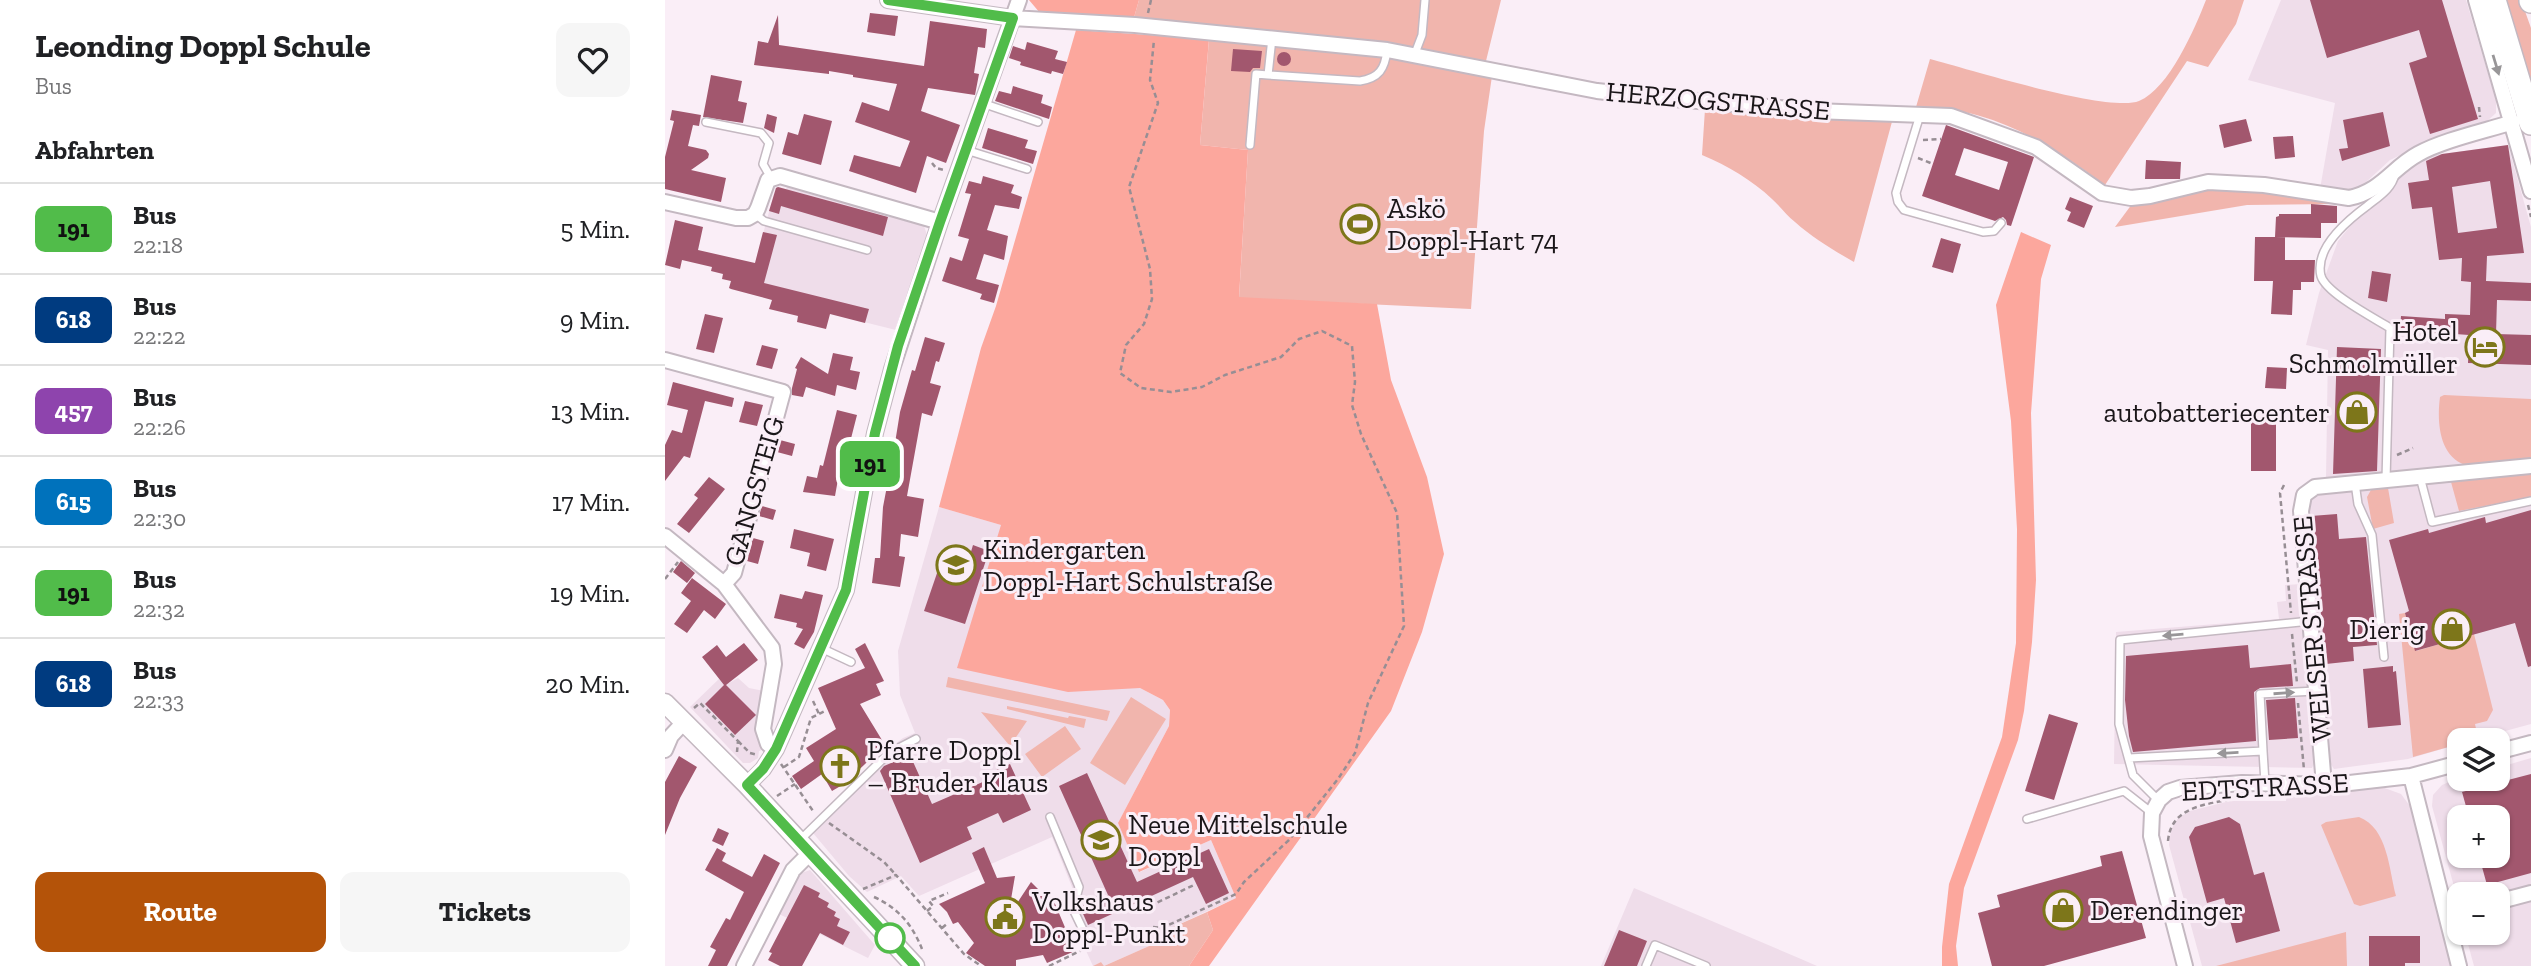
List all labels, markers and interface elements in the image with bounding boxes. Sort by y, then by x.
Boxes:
button: heart [556,23,630,97]
text: Leonding Doppl Schule [35,26,371,65]
one-way arrow [2491,55,2501,76]
text: Bus [35,72,72,100]
street label: HERZOGSTRASSE [1605,75,1831,127]
text: Abfahrten [35,134,154,166]
place label: Askö Doppl-Hart 74 [1387,192,1558,257]
text: Bus [133,199,176,231]
sports icon: Askö Doppl-Hart 74 [1339,203,1381,245]
text: 5 Min. [560,213,630,245]
text: 191 [57,214,90,243]
text: 22:18 [133,231,183,259]
text: Bus [133,290,176,322]
text: 9 Min. [560,304,630,336]
text: 618 [56,305,91,334]
place label: Hotel Schmolmüller [2289,315,2458,380]
text: 22:22 [133,322,186,350]
hotel icon: Hotel Schmolmüller [2464,326,2506,368]
text: Bus [133,381,176,413]
shop icon: autobatteriecenter [2336,391,2378,433]
text: 13 Min. [551,395,630,427]
text: 457 [54,396,93,425]
place label: autobatteriecenter [2103,396,2330,429]
text: 22:26 [133,413,186,441]
street label: GANGSTEIG [717,413,791,569]
line badge: 191 [830,441,910,487]
text: 191 [854,449,886,478]
text: Bus [133,472,176,504]
text: 17 Min. [552,486,630,518]
text: 615 [56,487,91,516]
text: 22:30 [133,504,186,532]
street label: WELSER STRASSE [2286,515,2338,743]
place label: Kindergarten Doppl-Hart Schulstraße [983,533,1273,598]
school or university icon: Kindergarten Doppl-Hart Schulstraße [935,544,977,586]
text: Bus [133,563,176,595]
text: 19 Min. [550,577,630,609]
text: 191 [57,578,90,607]
text: 22:32 [133,595,185,623]
shop icon: Dierig [2431,608,2473,650]
place label: Dierig [2349,613,2425,646]
one-way arrow [2162,630,2184,641]
text: Bus [133,654,176,686]
text: 20 Min. [545,668,630,700]
text: 618 [56,669,91,698]
text: 22:33 [133,686,184,714]
one-way arrow [2273,687,2295,698]
map controls [2447,728,2510,945]
button: layers [2447,728,2510,791]
place label: Pfarre Doppl – Bruder Klaus [867,734,1048,799]
church icon: Pfarre Doppl – Bruder Klaus [819,745,861,787]
one-way arrow [2216,748,2238,759]
street label: EDTSTRASSE [2180,766,2350,808]
button: + [2447,805,2510,868]
place label: Neue Mittelschule Doppl [1128,808,1348,873]
school or university icon: Neue Mittelschule Doppl [1080,819,1122,861]
button: Route [35,872,326,952]
button: Tickets [340,872,630,952]
button: − [2447,882,2510,945]
place label: Volkshaus Doppl-Punkt [1031,885,1186,950]
shop icon: Derendinger [2042,889,2084,931]
place label: Derendinger [2090,894,2243,927]
public building icon: Volkshaus Doppl-Punkt [984,896,1026,938]
unlabelled marker [875,923,905,953]

